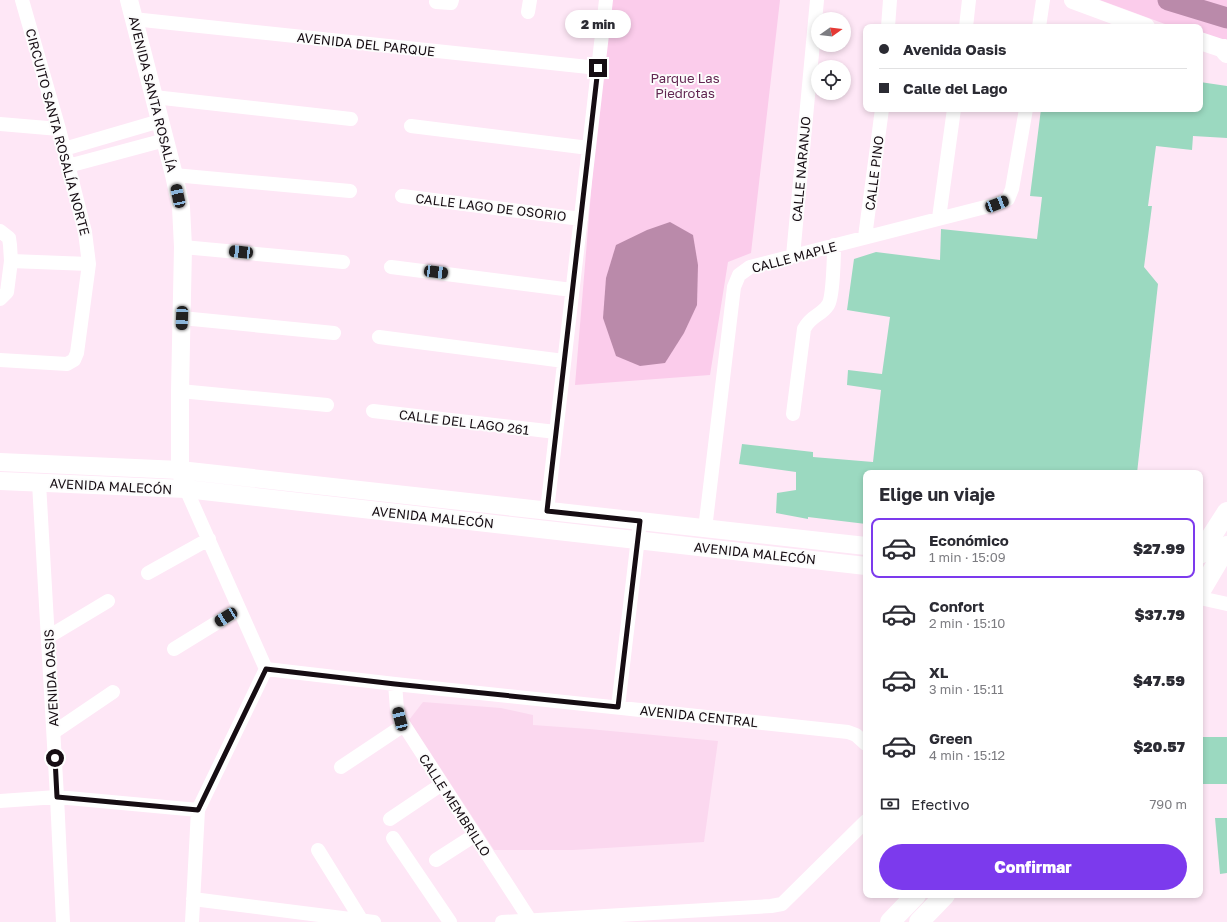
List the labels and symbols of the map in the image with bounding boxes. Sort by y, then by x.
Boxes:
callout: 2 min [565,10,631,38]
north arrow [811,12,851,52]
street label: AVENIDA SANTA ROSALÍA [126,14,180,174]
street label: CIRCUITO SANTA ROSALÍA NORTE [23,27,93,237]
street label: AVENIDA DEL PARQUE [296,29,436,59]
route end [589,59,607,77]
park label: Parque Las Piedrotas [650,70,720,101]
street label: CALLE NARANJO [788,115,814,223]
street label: CALLE PINO [861,135,887,211]
car [170,183,186,209]
street label: CALLE LAGO DE OSORIO [415,190,567,224]
car [984,194,1010,214]
street label: CALLE MAPLE [750,238,838,276]
car [228,245,254,259]
car [423,265,449,279]
car [176,306,188,330]
street label: CALLE DEL LAGO 261 [398,406,530,438]
street label: AVENIDA MALECÓN [49,475,173,497]
street label: AVENIDA MALECÓN [371,503,495,531]
street label: AVENIDA MALECÓN [693,539,817,567]
car [213,606,239,628]
street label: AVENIDA OASIS [40,629,62,727]
street label: AVENIDA CENTRAL [639,702,759,730]
car [391,706,409,732]
route start [46,749,64,767]
street label: CALLE MEMBRILLO [416,751,494,859]

